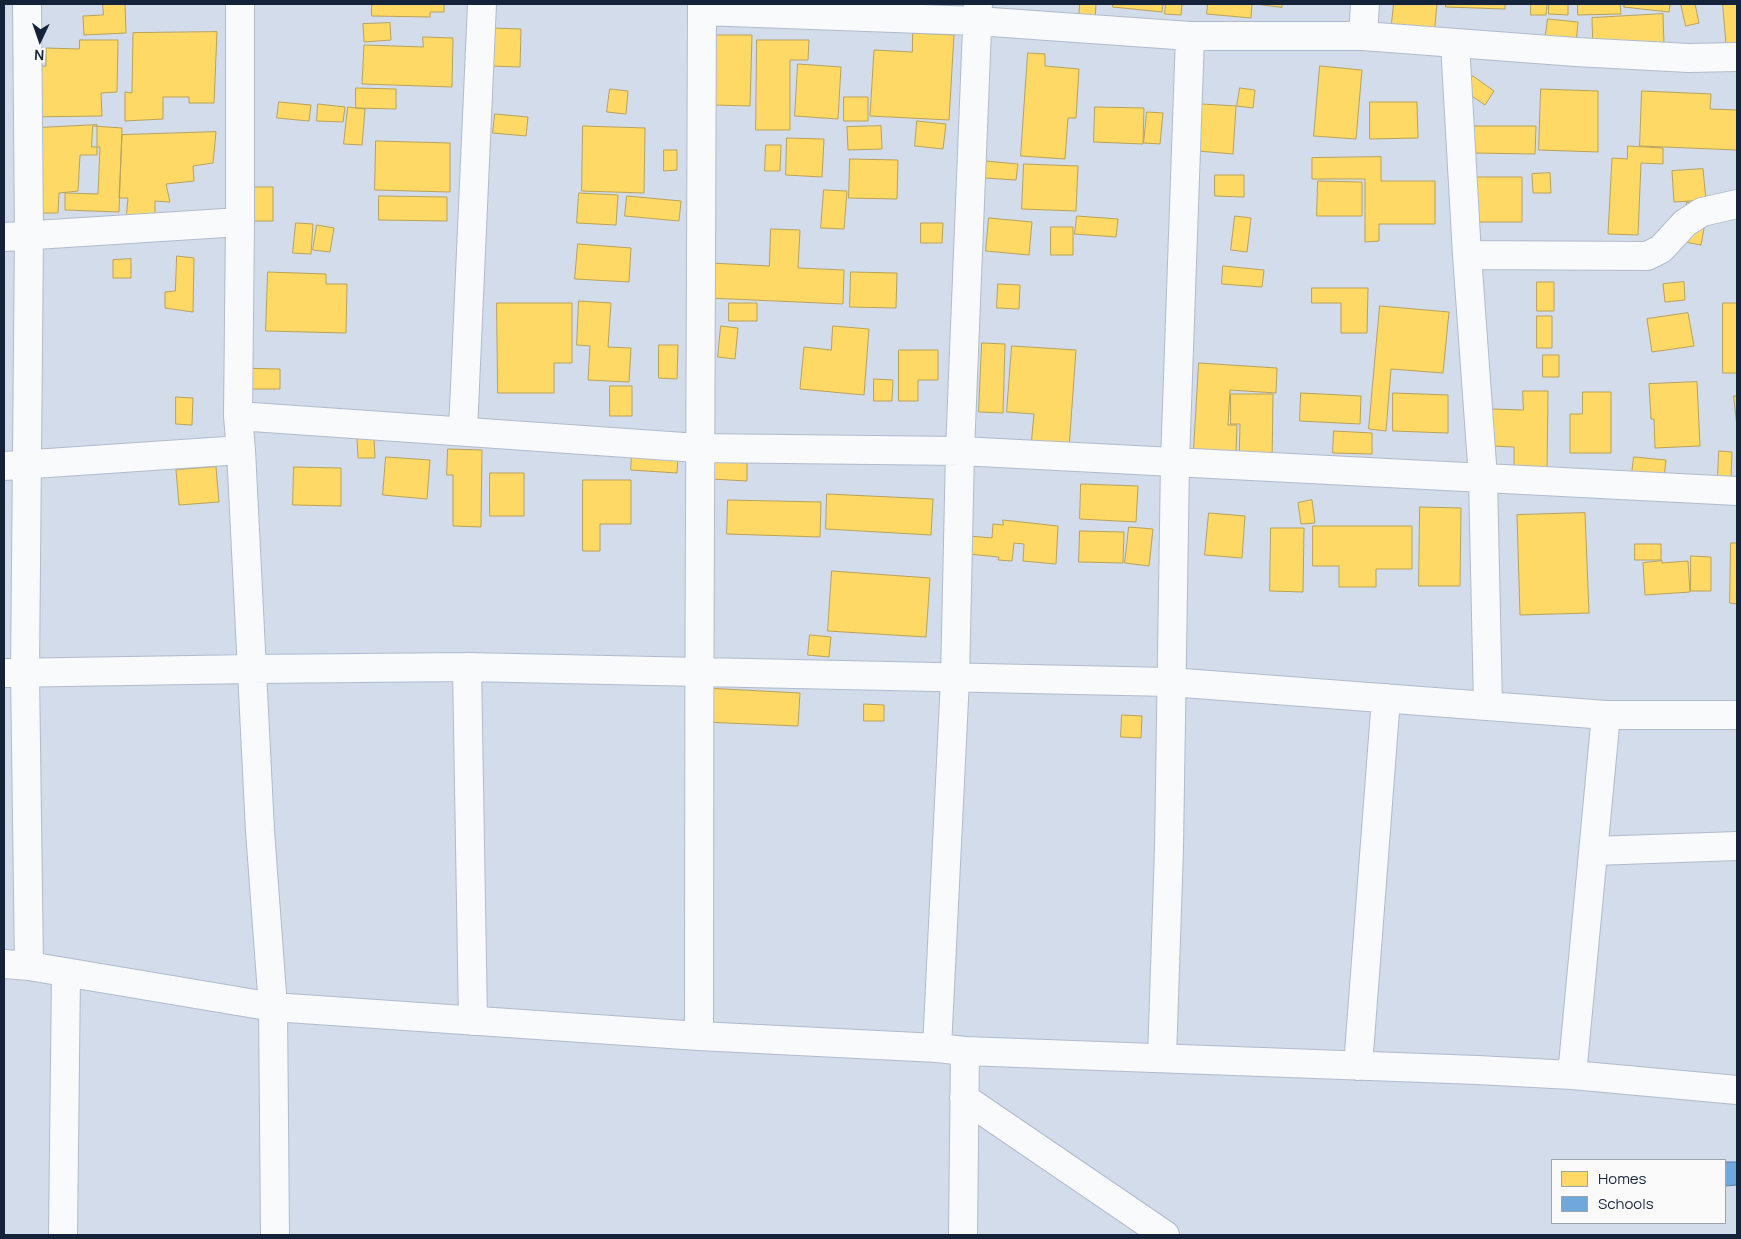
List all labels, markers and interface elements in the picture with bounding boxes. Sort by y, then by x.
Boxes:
north arrow [15,15,65,65]
text: N [34,46,45,65]
legend [1551,1159,1726,1224]
text: Homes [1598,1168,1646,1189]
text: Schools [1598,1193,1654,1214]

